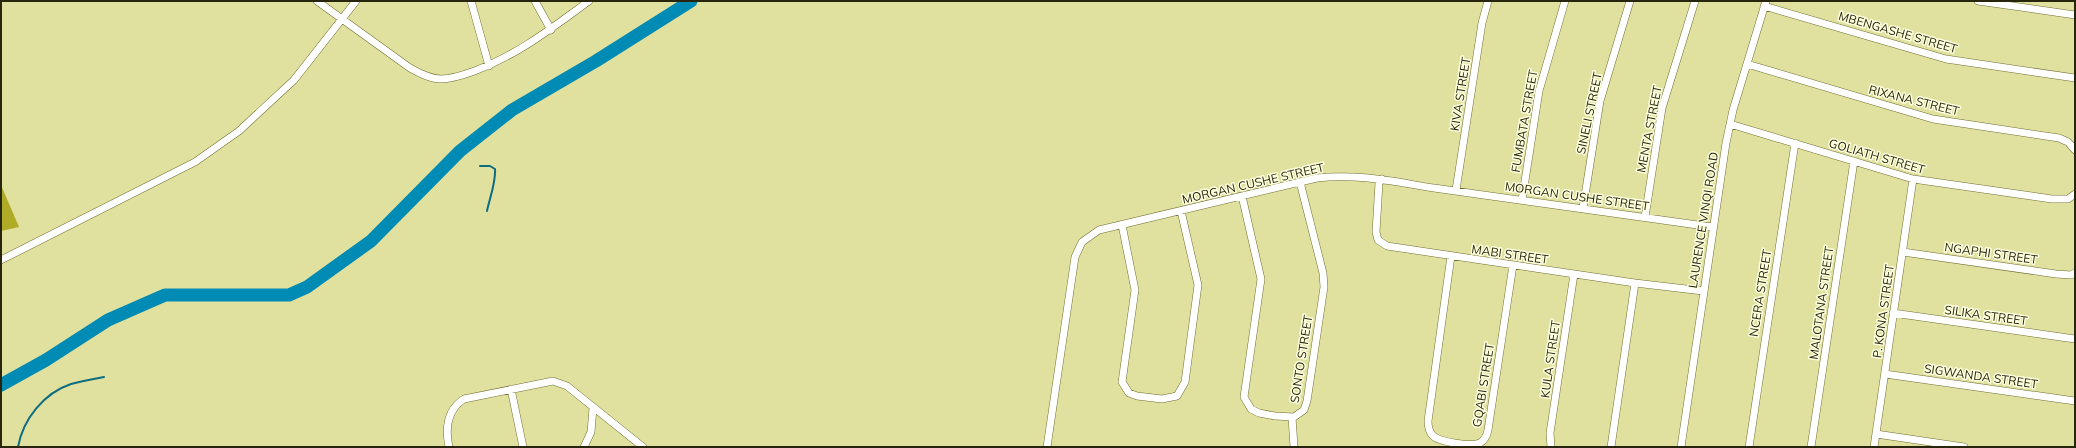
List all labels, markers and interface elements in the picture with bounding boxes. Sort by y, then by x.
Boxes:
street label: MBENGASHE STREET [1837,8,1960,56]
street label: KIVA STREET [1447,55,1473,132]
street label: FUMBATA STREET [1508,68,1541,174]
street label: SINELI STREET [1573,70,1605,155]
street label: RIXANA STREET [1867,81,1962,119]
street label: MENTA STREET [1633,83,1665,174]
street label: GOLIATH STREET [1827,135,1927,177]
street label: LAURENCE VINQI ROAD [1685,151,1721,289]
street label: MORGAN CUSHE STREET [1180,159,1326,207]
street label: MORGAN CUSHE STREET [1504,178,1651,214]
street label: NGAPHI STREET [1943,239,2039,267]
street label: MABI STREET [1471,241,1550,267]
street label: MALOTANA STREET [1806,245,1836,361]
street label: NCERA STREET [1746,247,1774,338]
street label: P. KONA STREET [1869,262,1897,359]
street label: SILIKA STREET [1944,302,2029,328]
street label: SONTO STREET [1287,313,1315,404]
street label: KULA STREET [1537,318,1563,399]
street label: GQABI STREET [1469,341,1497,428]
street label: SIGWANDA STREET [1923,361,2039,392]

